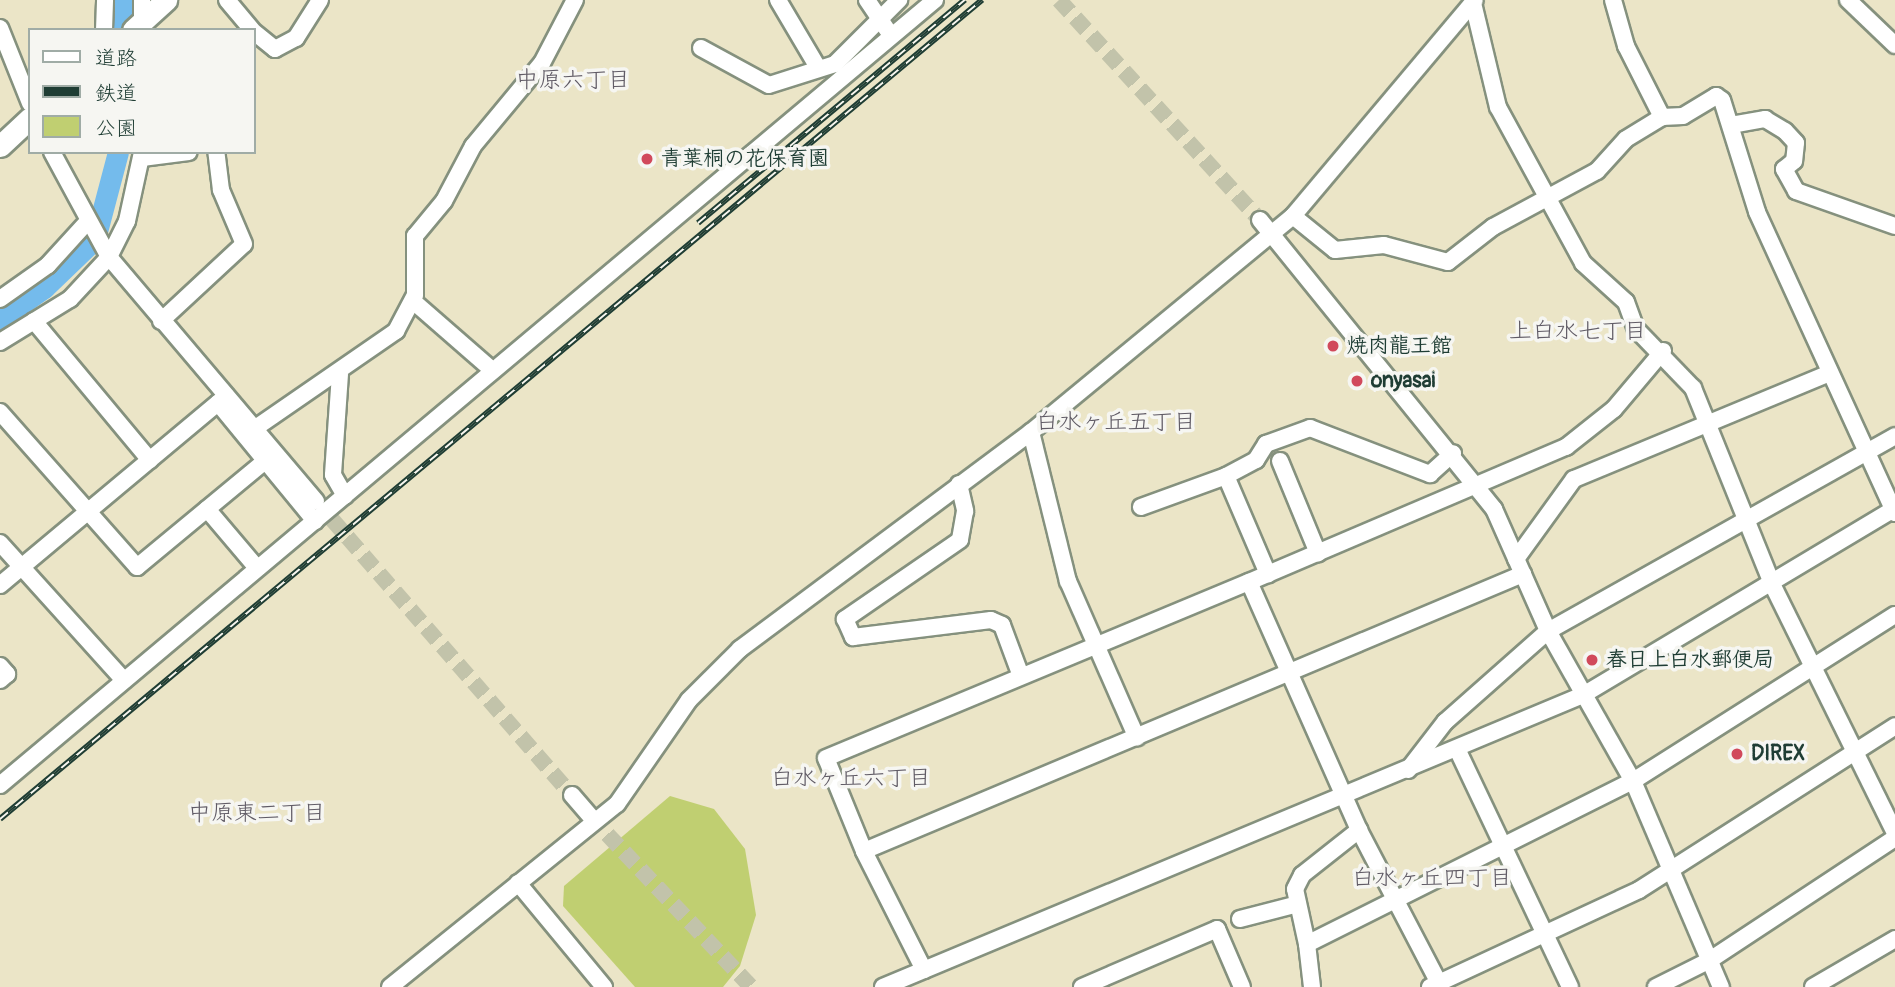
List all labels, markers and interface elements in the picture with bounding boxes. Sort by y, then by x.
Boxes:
legend [28,28,256,154]
text: 道路 [95,45,137,72]
district label: 中原六丁目 [516,66,630,94]
text: 鉄道 [95,80,137,107]
text: 公園 [95,115,137,142]
place label: 青葉桐の花保育園 [661,146,829,172]
marker: 青葉桐の花保育園 [639,151,655,167]
district label: 上白水七丁目 [1509,317,1647,345]
place label: 焼肉龍王館 [1347,333,1452,359]
marker: 焼肉龍王館 [1325,338,1341,354]
place label: onyasai [1371,368,1435,394]
marker: onyasai [1349,373,1365,389]
district label: 白水ヶ丘五丁目 [1036,408,1196,436]
place label: 春日上白水郵便局 [1606,647,1774,673]
marker: 春日上白水郵便局 [1584,652,1600,668]
place label: DIREX [1751,741,1805,767]
marker: DIREX [1729,746,1745,762]
district label: 白水ヶ丘六丁目 [771,764,931,792]
district label: 中原東二丁目 [188,799,326,827]
district label: 白水ヶ丘四丁目 [1352,864,1512,892]

